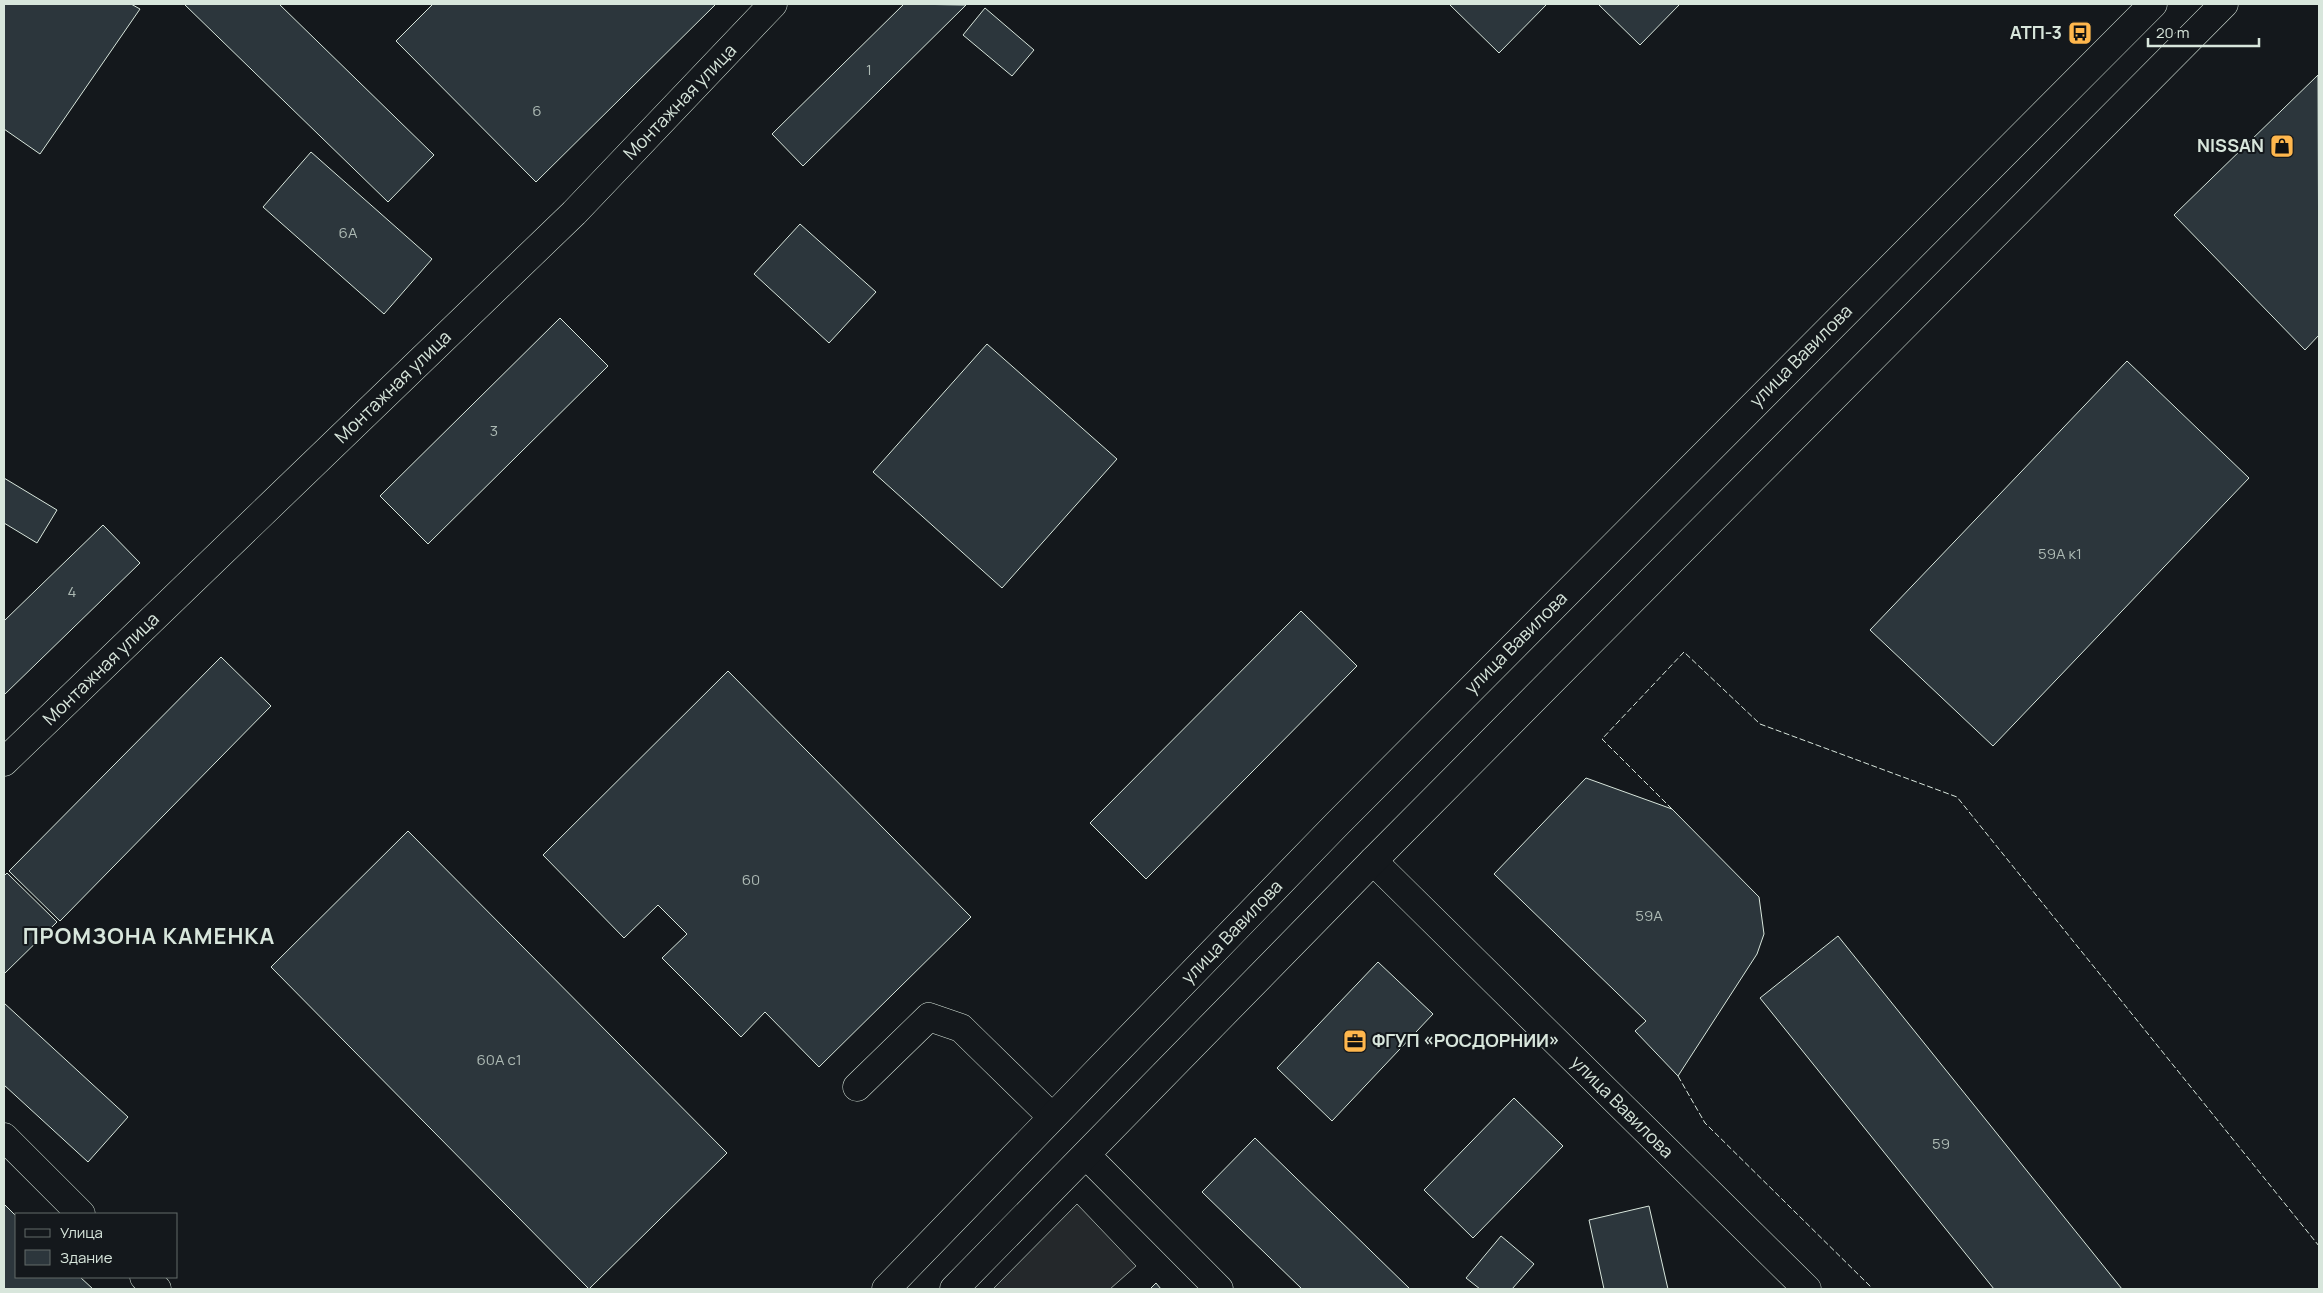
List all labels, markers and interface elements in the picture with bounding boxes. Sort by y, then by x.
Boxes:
scale bar [2148,15,2259,47]
place label: АТП-3 [2010,20,2062,44]
bus stop icon: АТП-3 [2067,20,2093,46]
text: 20 m [2156,22,2189,43]
street label: Монтажная улица [618,38,741,165]
house number: 1 [866,59,872,80]
house number: 6 [532,100,542,121]
place label: NISSAN [2197,133,2264,157]
shop icon: NISSAN [2269,133,2295,159]
house number: 6А [339,222,358,243]
street label: улица Вавилова [1744,299,1857,412]
street label: Монтажная улица [329,325,456,448]
house number: 3 [490,420,498,441]
house number: 59А к1 [2038,543,2082,564]
house number: 4 [68,581,77,602]
street label: улица Вавилова [1459,586,1572,699]
street label: Монтажная улица [37,607,164,730]
house number: 60 [742,869,760,890]
street label: улица Вавилова [1175,874,1287,989]
house number: 59А [1635,905,1663,926]
district label: ПРОМЗОНА КАМЕНКА [23,921,275,951]
office icon: ФГУП «РОСДОРНИИ» [1342,1028,1368,1054]
place label: ФГУП «РОСДОРНИИ» [1372,1028,1560,1052]
house number: 60А с1 [476,1049,522,1070]
street label: улица Вавилова [1566,1050,1679,1163]
house number: 59 [1932,1133,1950,1154]
legend [15,1213,178,1278]
text: Улица [60,1222,103,1243]
text: Здание [60,1247,113,1268]

